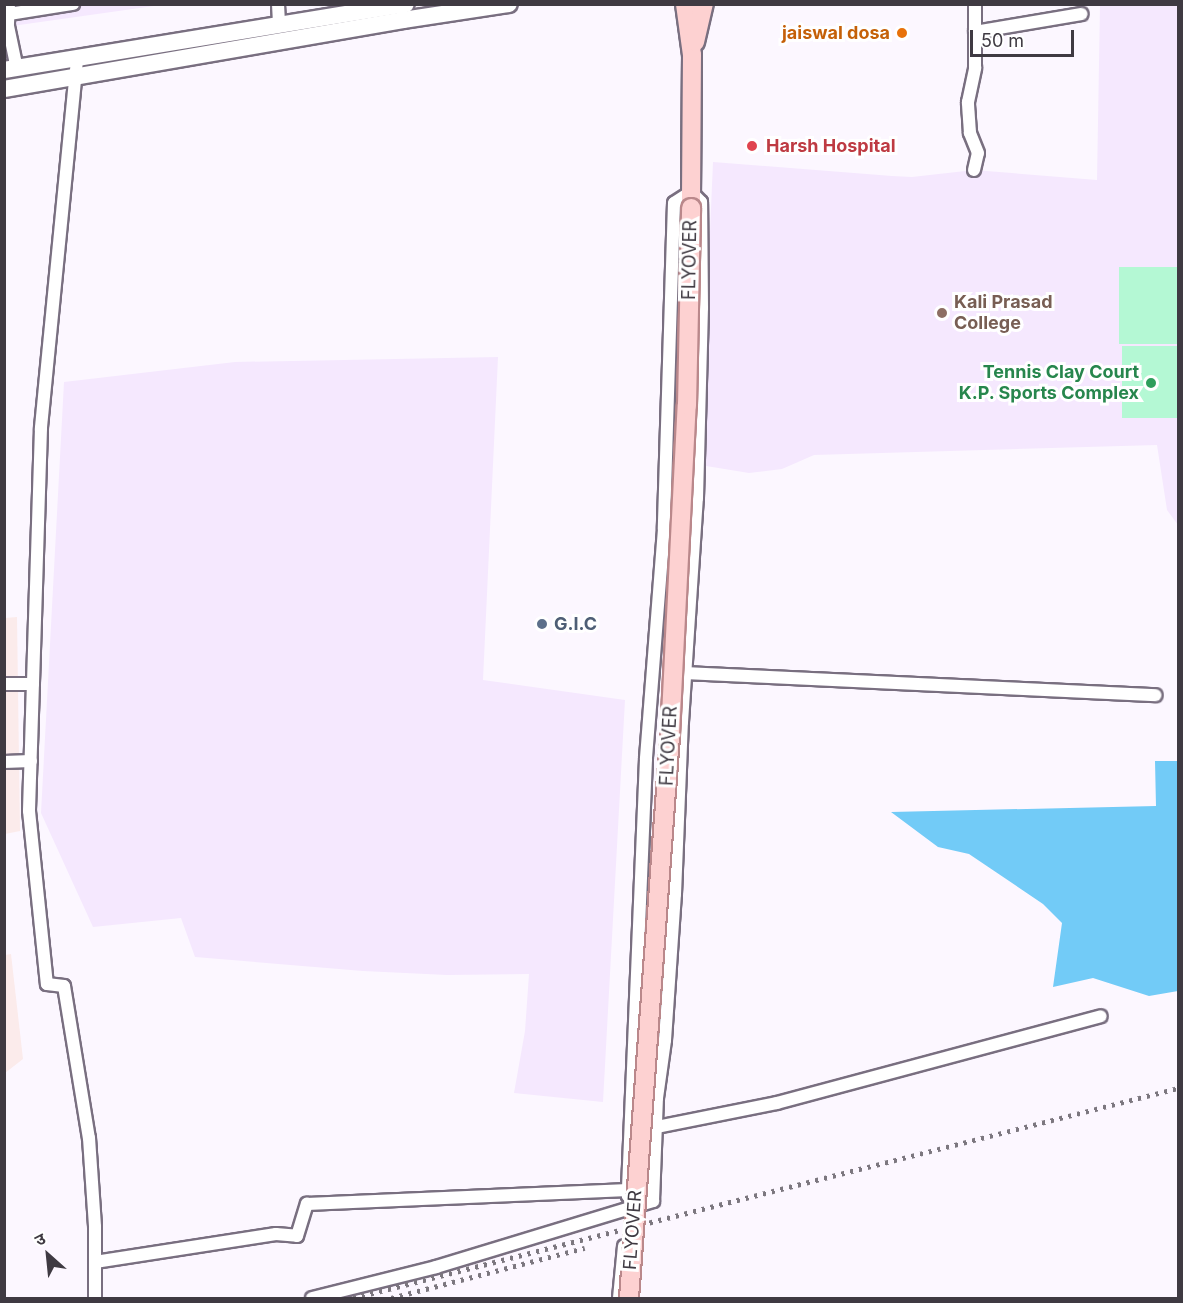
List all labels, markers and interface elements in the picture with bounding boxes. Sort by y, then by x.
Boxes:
scale bar [973,18,1076,56]
place label: jaiswal dosa [782,22,890,44]
marker: jaiswal dosa [895,26,909,40]
text: 50 m [981,30,1024,51]
place label: Harsh Hospital [766,135,896,157]
marker: Harsh Hospital [743,137,761,155]
street label: FLYOVER [679,220,701,300]
place label: Kali Prasad College [954,292,1052,334]
marker: Kali Prasad College [935,306,949,320]
place label: Tennis Clay Court K.P. Sports Complex [958,362,1139,404]
marker: Tennis Clay Court K.P. Sports Complex [1144,376,1158,390]
place label: G.I.C [554,613,597,635]
marker: G.I.C [535,617,549,631]
street label: FLYOVER [656,706,682,786]
street label: FLYOVER [619,1189,647,1271]
north arrow [18,1225,78,1285]
text: उ [31,1228,49,1250]

